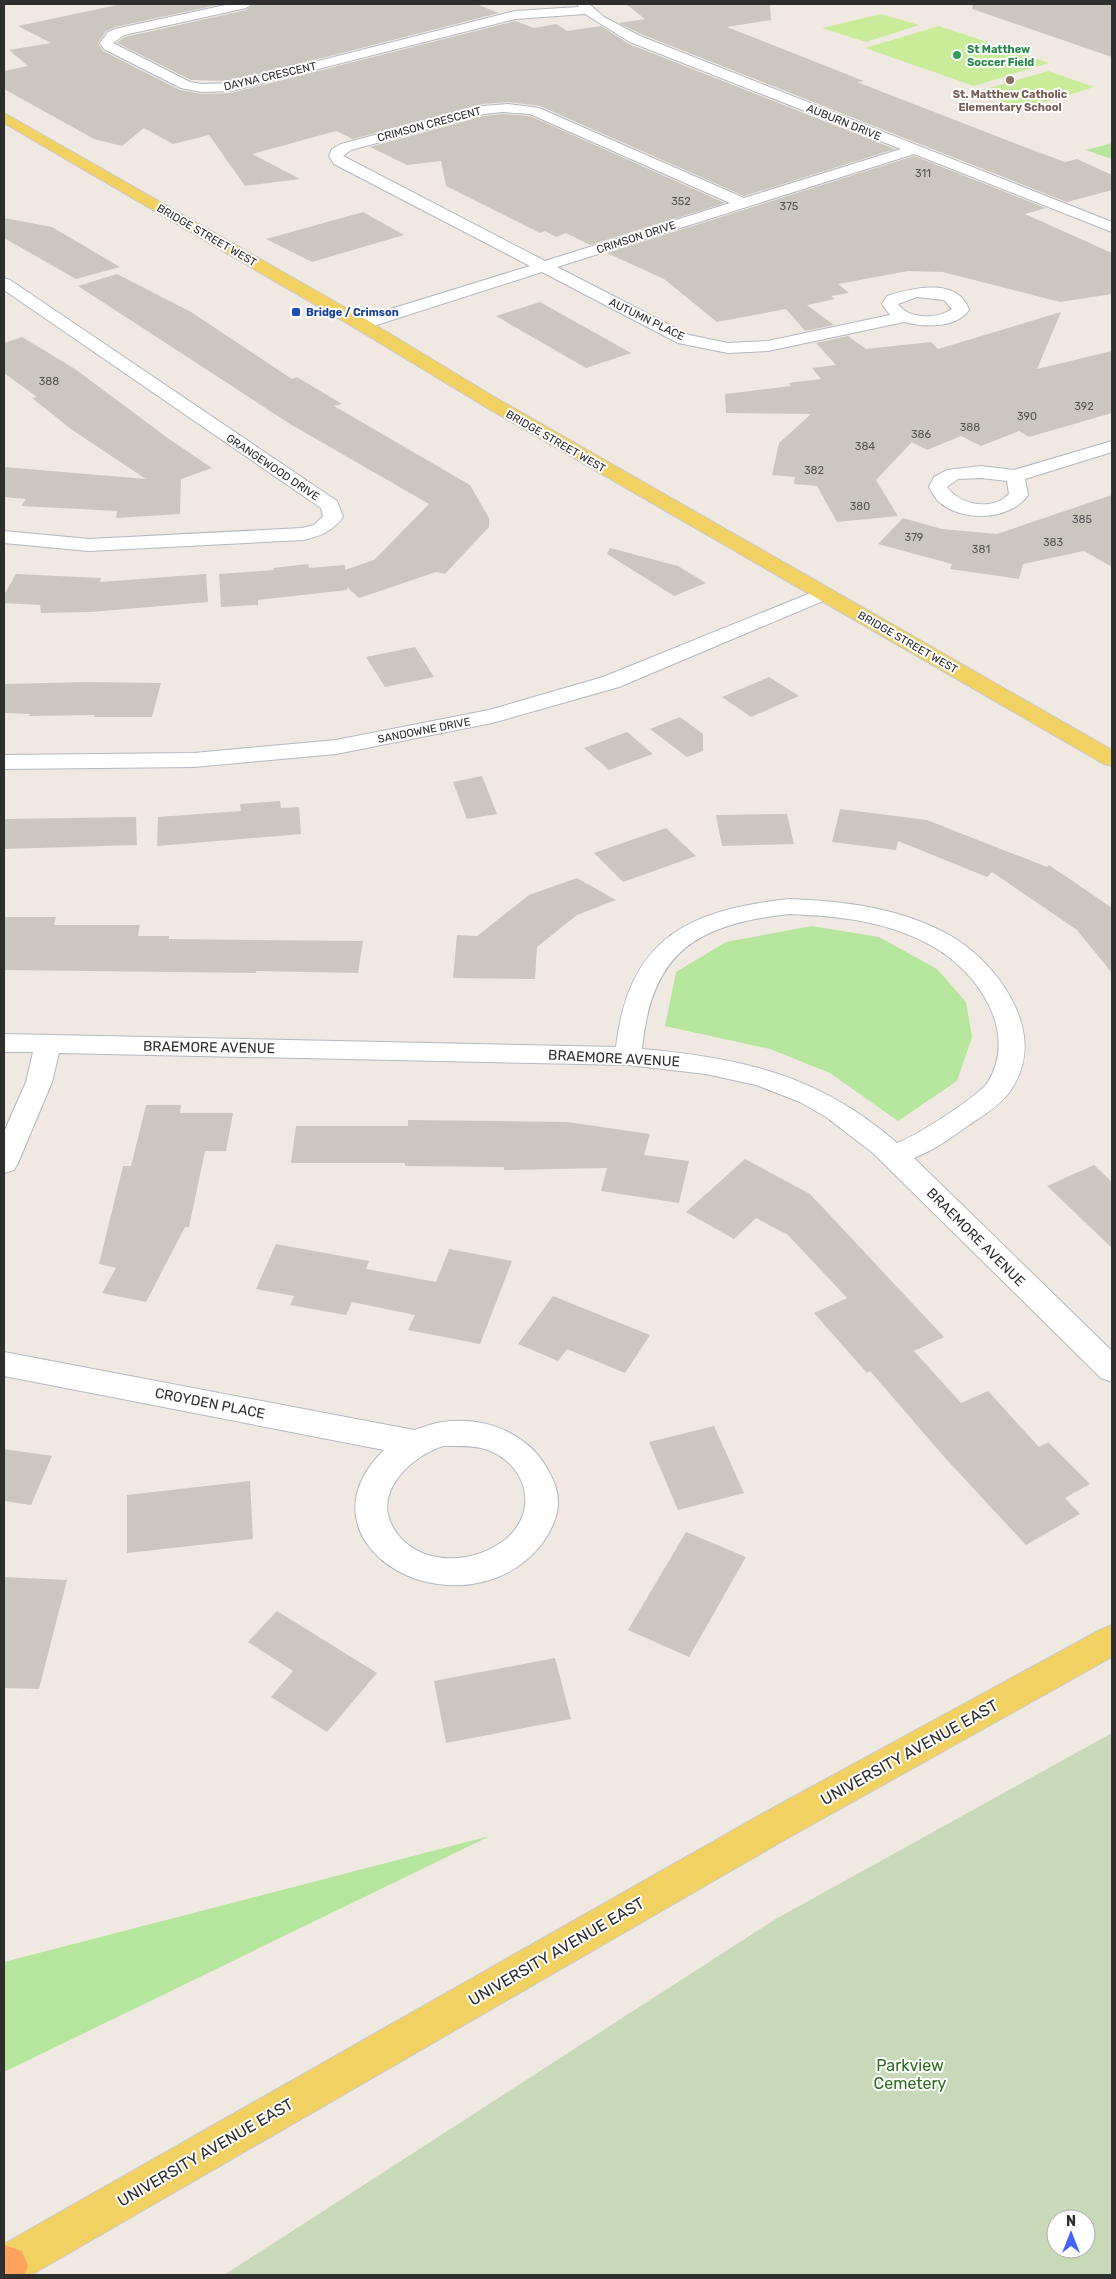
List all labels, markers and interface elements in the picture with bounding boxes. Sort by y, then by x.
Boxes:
place label: St Matthew Soccer Field [967,43,1034,69]
marker: St Matthew Soccer Field [951,49,963,61]
street label: DAYNA CRESCENT [223,59,318,93]
marker: St. Matthew Catholic Elementary School [1004,74,1016,86]
place label: St. Matthew Catholic Elementary School [953,88,1068,114]
street label: AUBURN DRIVE [805,102,883,143]
street label: CRIMSON CRESCENT [376,104,483,145]
house number: 311 [915,167,931,180]
house number: 352 [671,195,691,208]
house number: 375 [780,200,799,213]
street label: BRIDGE STREET WEST [155,202,259,270]
street label: CRIMSON DRIVE [595,218,678,256]
street label: AUTUMN PLACE [607,296,687,344]
marker: Bridge / Crimson [290,306,302,318]
place label: Bridge / Crimson [306,306,399,319]
house number: 388 [39,375,59,388]
house number: 392 [1074,400,1094,413]
street label: BRIDGE STREET WEST [504,408,608,476]
house number: 390 [1017,410,1037,423]
house number: 388 [960,421,980,434]
house number: 386 [911,428,931,441]
street label: GRANGEWOOD DRIVE [224,431,322,504]
house number: 384 [855,440,875,453]
house number: 382 [804,464,824,477]
house number: 380 [850,500,870,513]
house number: 385 [1072,513,1093,526]
house number: 379 [905,531,923,544]
house number: 383 [1043,536,1063,549]
house number: 381 [972,543,990,556]
street label: BRIDGE STREET WEST [856,609,960,677]
street label: SANDOWNE DRIVE [377,715,472,746]
street label: BRAEMORE AVENUE [143,1038,275,1057]
street label: BRAEMORE AVENUE [548,1047,680,1070]
street label: BRAEMORE AVENUE [923,1185,1028,1290]
street label: CROYDEN PLACE [153,1384,266,1422]
street label: UNIVERSITY AVENUE EAST [817,1696,1001,1809]
street label: UNIVERSITY AVENUE EAST [465,1893,647,2010]
park label: Parkview Cemetery [874,2056,947,2093]
street label: UNIVERSITY AVENUE EAST [114,2094,296,2211]
north arrow [1046,2209,1096,2259]
text: N [1066,2213,1076,2230]

